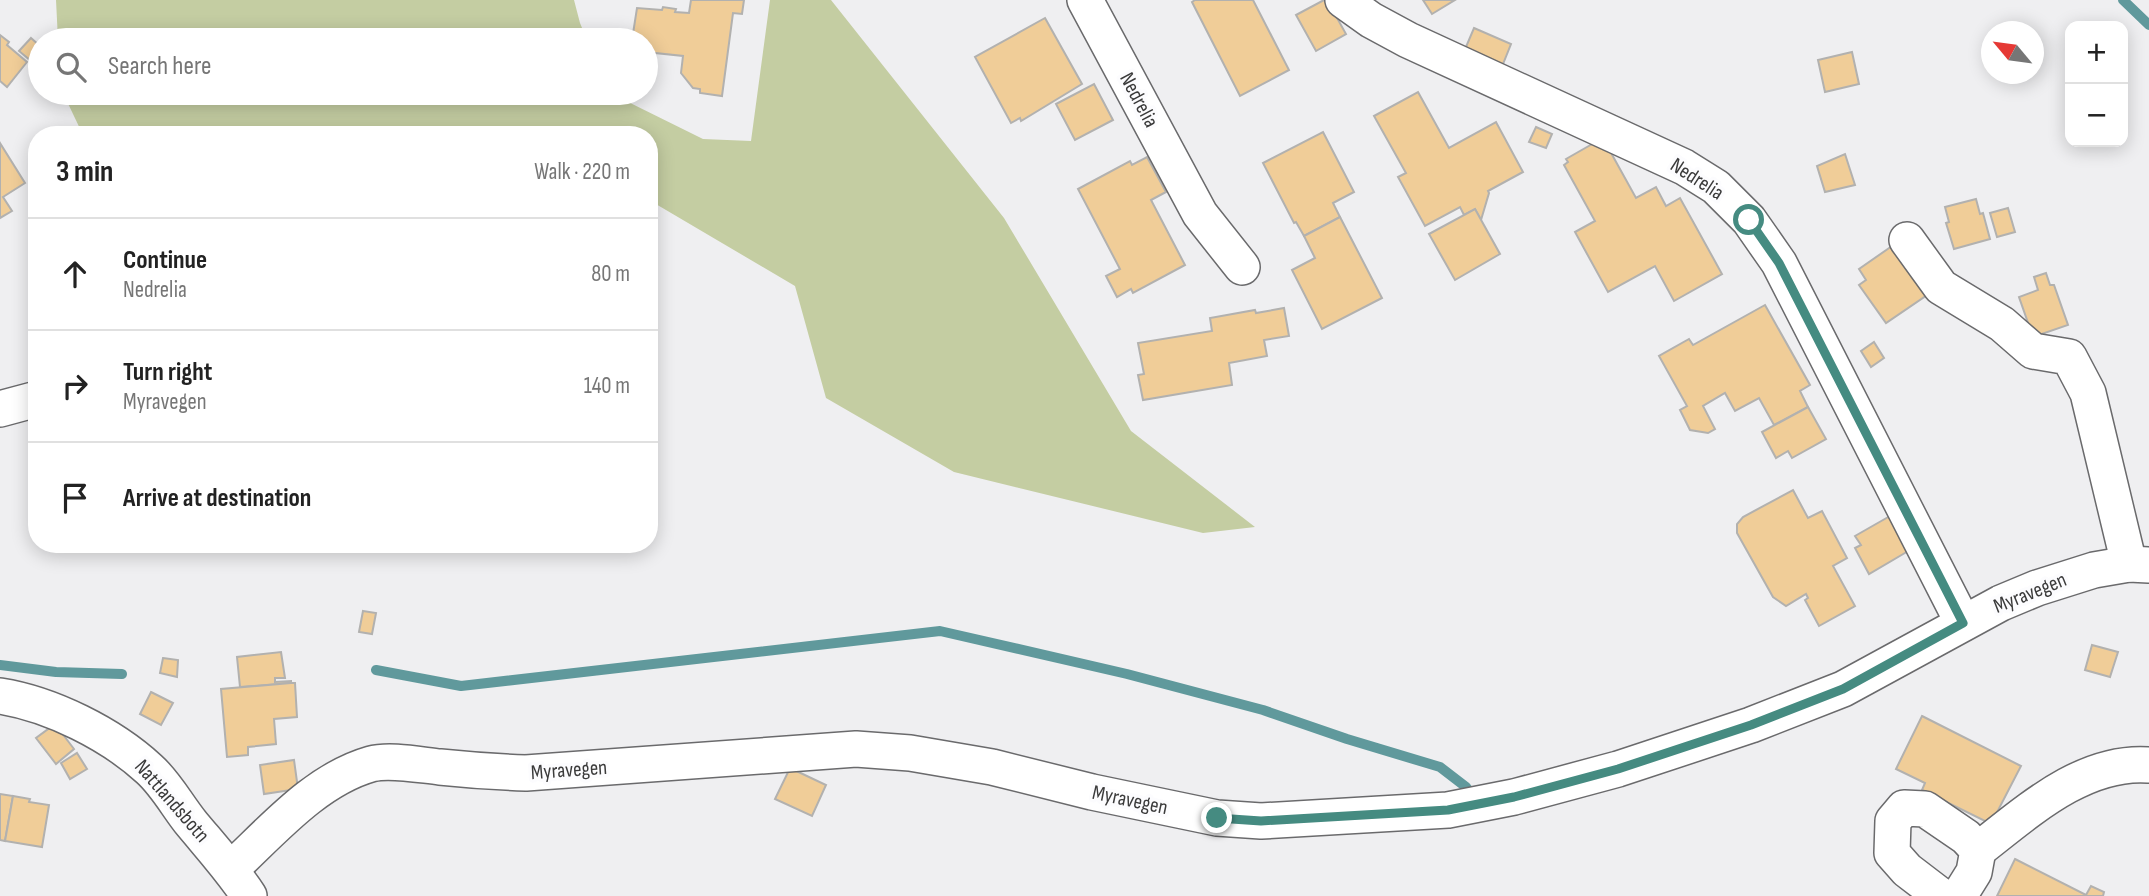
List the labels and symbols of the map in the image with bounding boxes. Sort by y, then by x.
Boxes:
north arrow [1981,21,2044,84]
street label: Nedrelia [1114,68,1164,132]
street label: Nedrelia [1666,153,1728,205]
route start [1733,204,1764,235]
street label: Myravegen [1990,567,2070,619]
street label: Nattlandsbotn [129,754,215,848]
street label: Myravegen [530,755,608,785]
street label: Myravegen [1090,780,1170,820]
route end [1201,802,1232,833]

